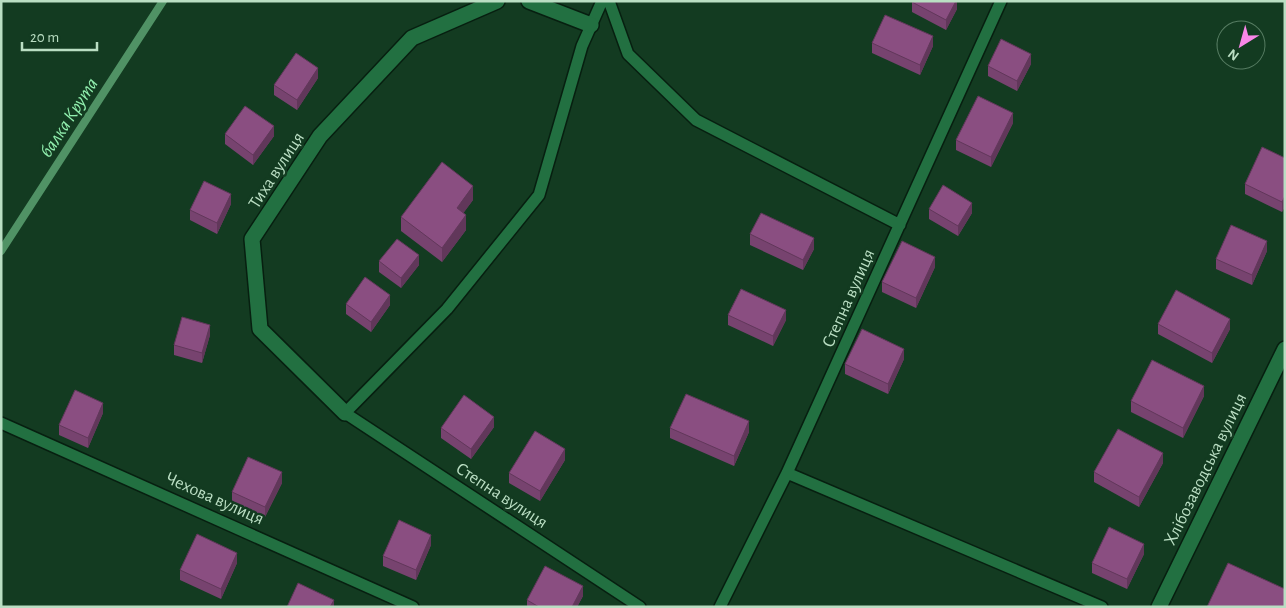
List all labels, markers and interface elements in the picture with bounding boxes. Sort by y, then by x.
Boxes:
scale bar [22,20,98,52]
north arrow [1216,20,1266,70]
text: 20 m [30,30,59,45]
text: N [1226,46,1242,63]
water label: балка Крута [37,75,102,161]
street label: Тиха вулиця [246,129,308,212]
street label: Степна вулиця [819,247,879,350]
street label: Хлібозаводська вулиця [1160,390,1251,548]
street label: Степна вулиця [452,460,551,532]
street label: Чехова вулиця [163,469,266,529]

